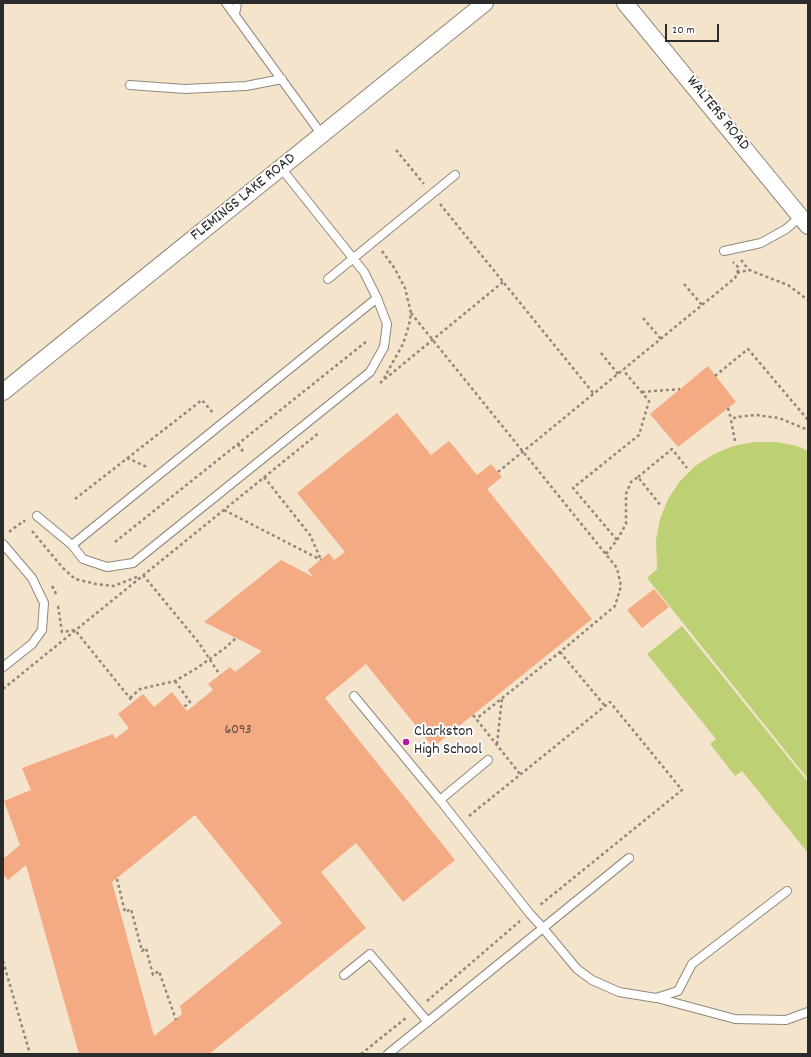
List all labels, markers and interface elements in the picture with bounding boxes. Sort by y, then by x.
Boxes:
scale bar [667,16,721,42]
text: 20 m [672,22,695,39]
street label: WALTERS ROAD [681,73,753,155]
street label: FLEMINGS LAKE ROAD [188,150,300,246]
house number: 6093 [224,723,252,739]
place label: Clarkston High School [414,723,482,761]
marker: Clarkston High School [401,737,411,747]

